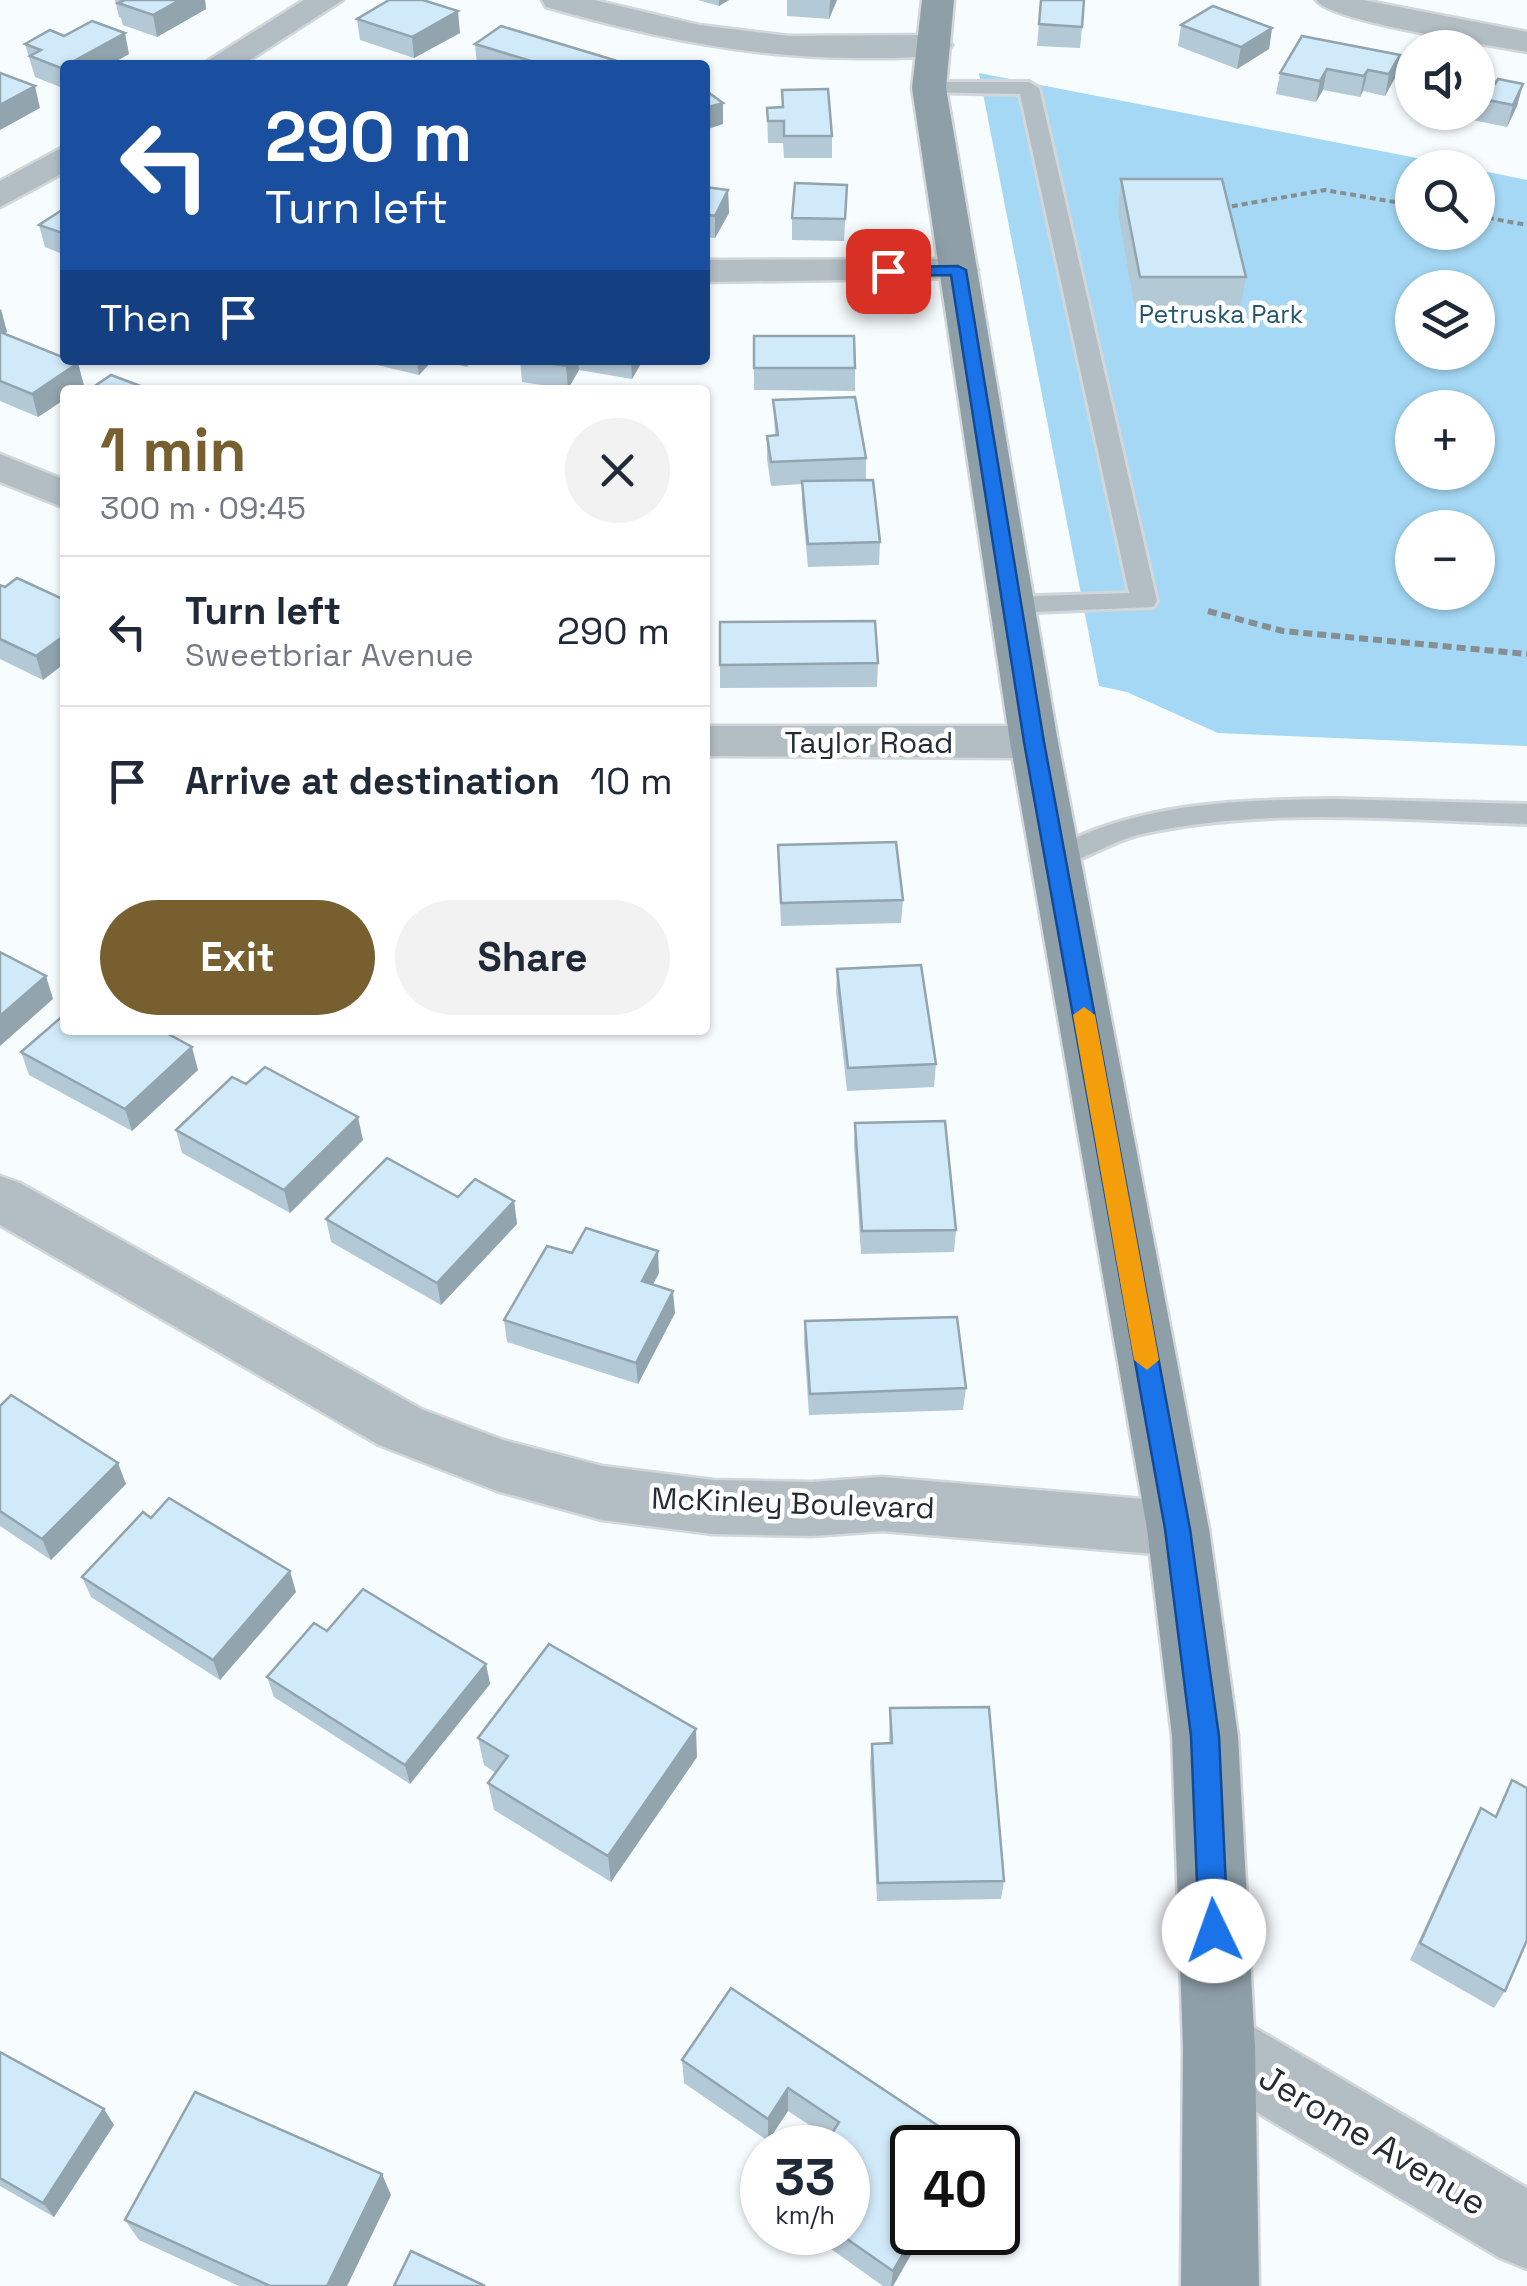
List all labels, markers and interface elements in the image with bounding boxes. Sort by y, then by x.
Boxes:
map controls [1395,30,1495,610]
button: sound [1395,30,1495,130]
text: 290 m [265,92,472,181]
icon: left [100,100,230,230]
button: search [1395,150,1495,250]
text: Turn left [265,179,448,236]
pin [846,229,931,314]
icon: arrive [861,244,916,299]
button: layers [1395,270,1495,370]
icon: arrive [211,290,266,345]
text: Then [100,294,191,342]
park label: Petruska Park [1139,298,1303,330]
button: + [1395,390,1495,490]
text: 1 min [100,412,247,489]
button: close [565,418,670,523]
text: 300 m · 09:45 [100,488,306,528]
button: − [1395,510,1495,610]
text: Turn left [185,587,341,635]
icon: left [100,604,155,659]
text: 290 m [557,607,670,655]
text: Sweetbriar Avenue [185,635,474,675]
street label: Taylor Road [785,723,953,762]
icon: arrive [100,754,155,809]
text: Arrive at destination [185,757,560,805]
text: 10 m [590,757,673,805]
button: Exit [100,900,375,1015]
button: Share [395,900,670,1015]
street label: McKinley Boulevard [651,1479,935,1527]
position arrow [1162,1879,1266,1983]
street label: Jerome Avenue [1251,2055,1495,2225]
speed limit sign: 40 [890,2125,1020,2255]
text: 33 [775,2146,835,2210]
text: km/h [775,2199,835,2231]

